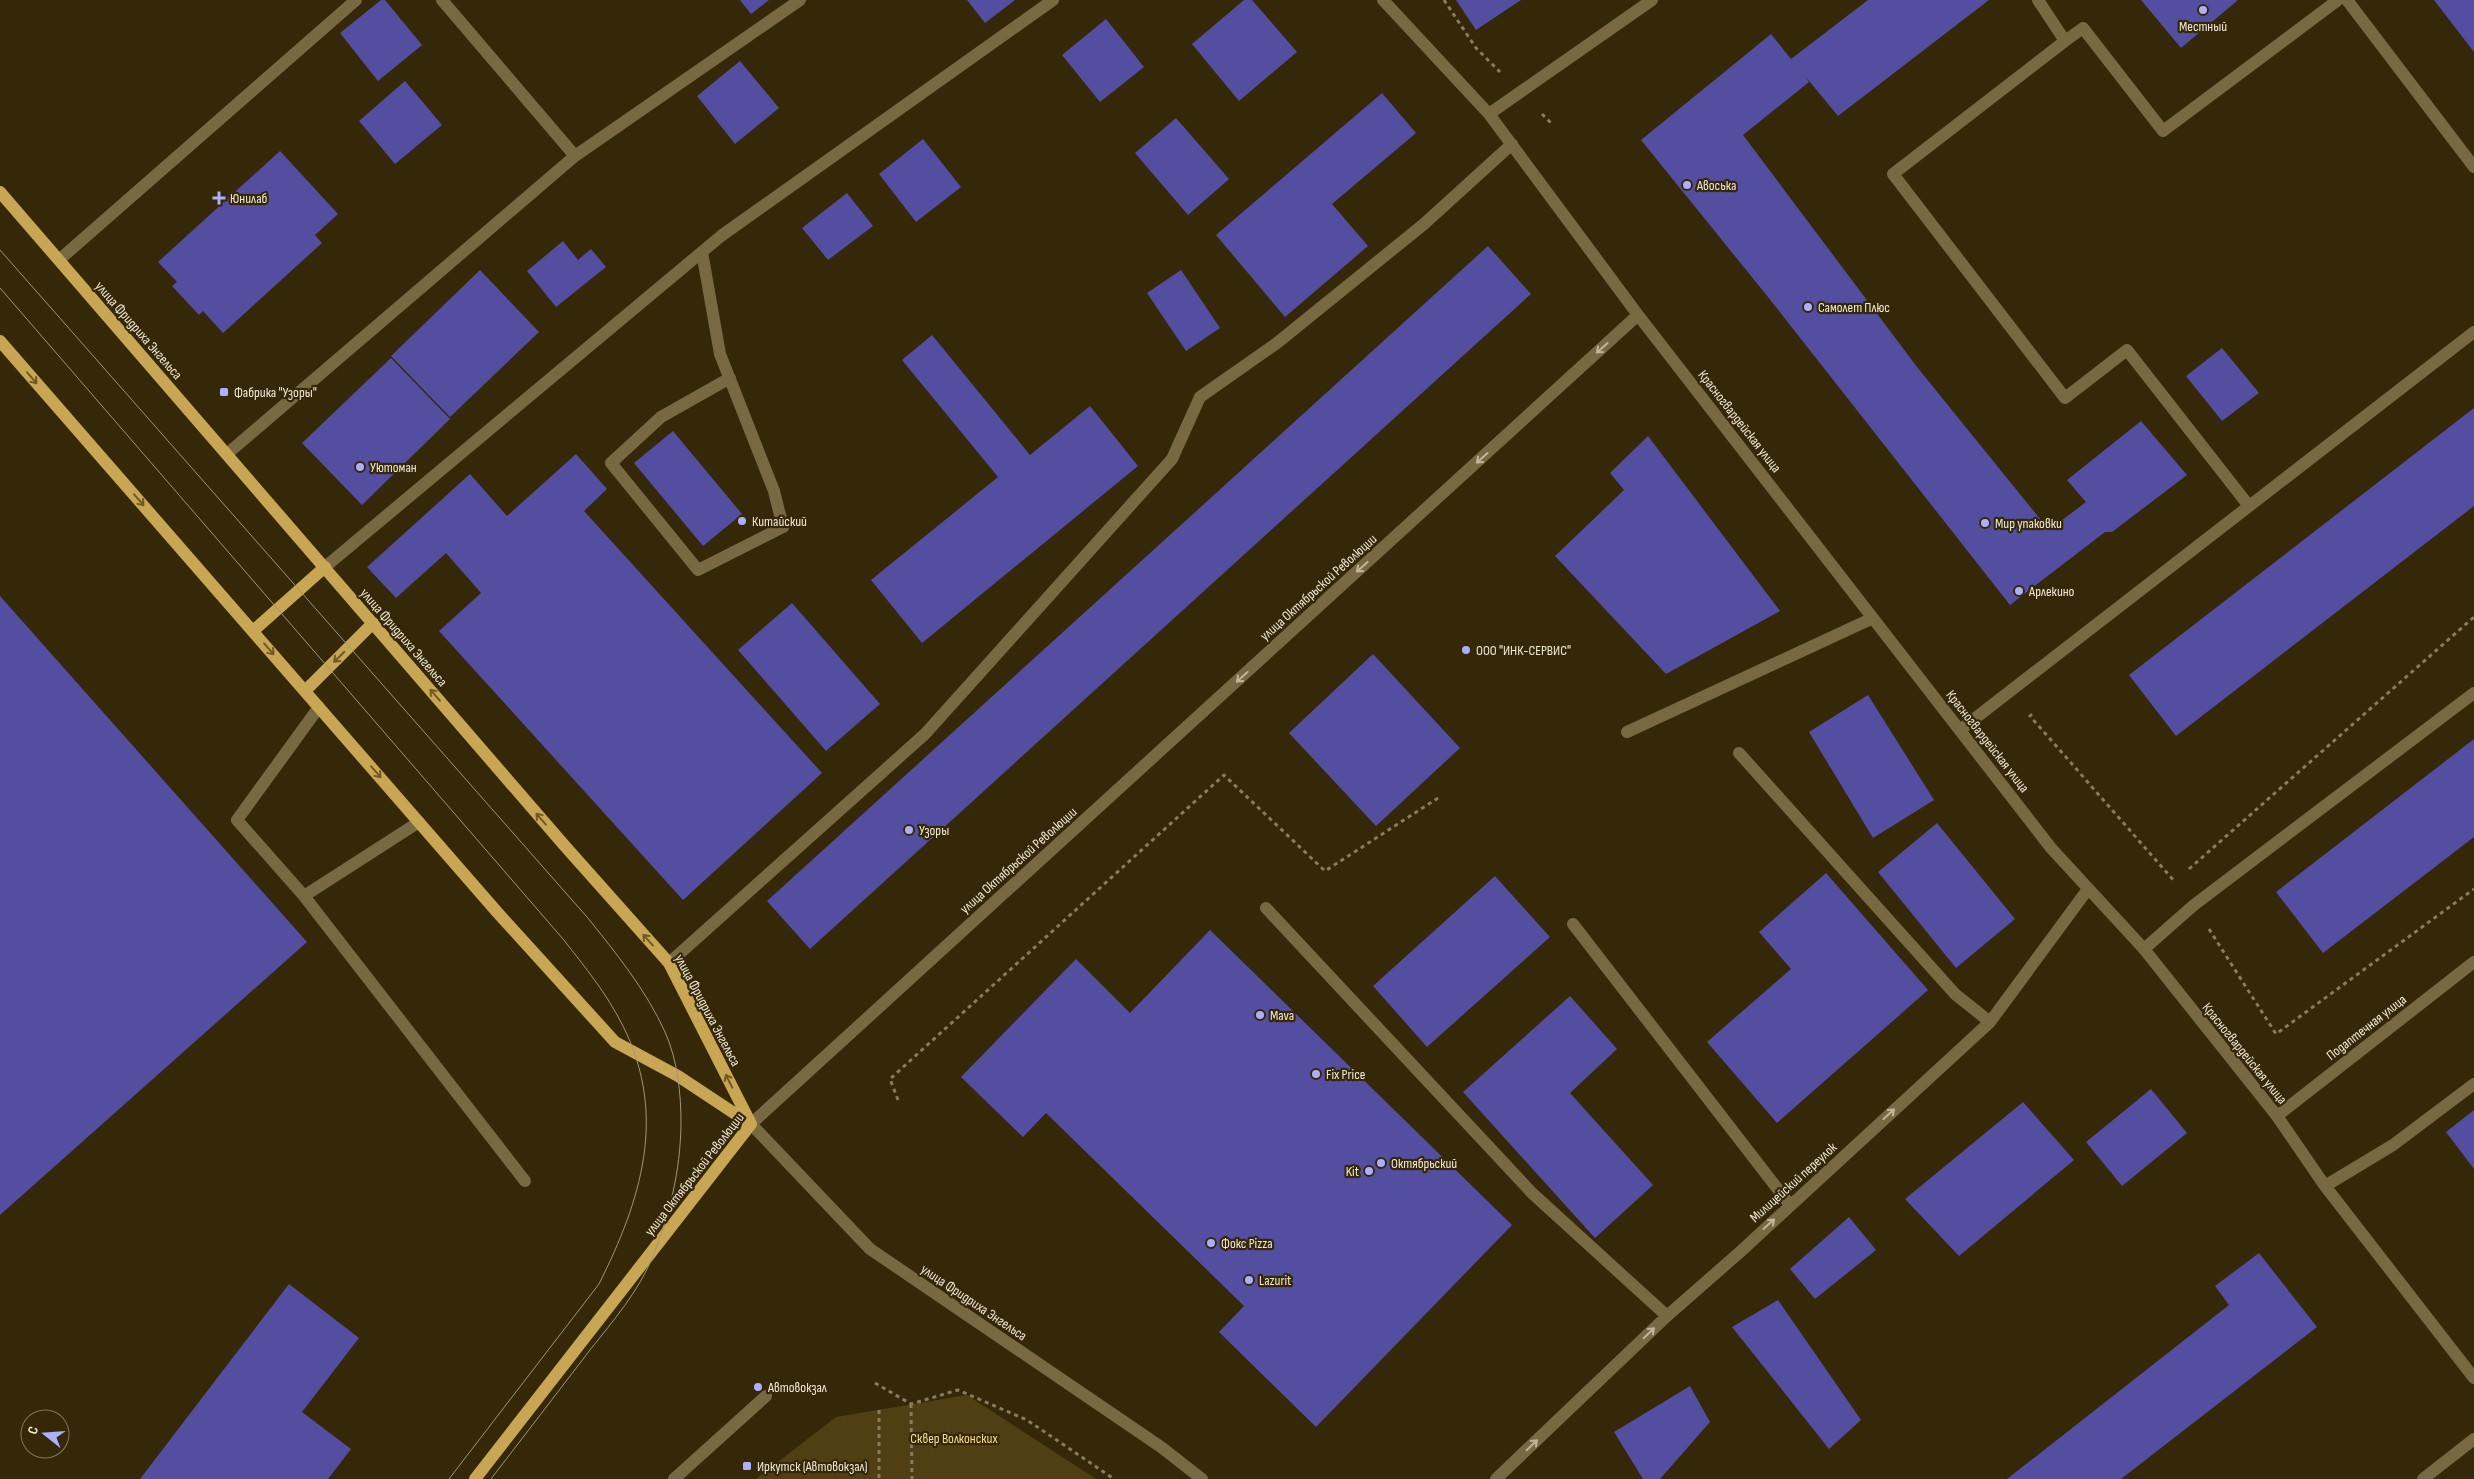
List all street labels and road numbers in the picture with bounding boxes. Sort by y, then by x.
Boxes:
street label: улица Фридриха Энгельса [91,278,186,383]
street label: Красногвардейская улица [1694,367,1785,476]
street label: улица Октябрьской Революции [1256,530,1380,644]
street label: улица Фридриха Энгельса [356,585,451,690]
street label: Красногвардейская улица [1942,687,2033,796]
street label: улица Октябрьской Революции [956,803,1080,917]
street label: улица Фридриха Энгельса [671,951,744,1069]
street label: Подаптечная улица [2323,991,2410,1064]
street label: Красногвардейская улица [2199,999,2291,1107]
street label: улица Октябрьской Революции [641,1109,748,1239]
street label: Милицейский переулок [1746,1138,1841,1226]
street label: улица Фридриха Энгельса [917,1261,1030,1344]

